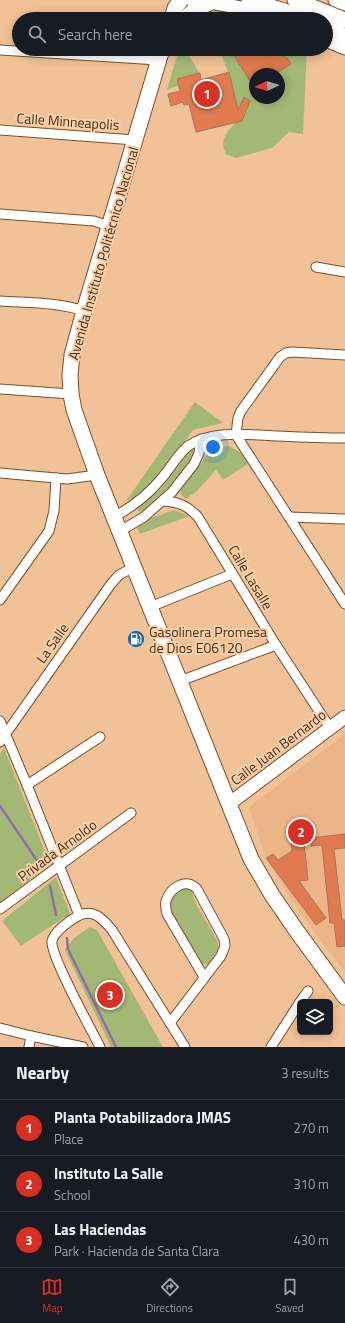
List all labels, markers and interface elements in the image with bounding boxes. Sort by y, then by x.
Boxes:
search box [12,12,333,56]
icon: search [26,23,48,45]
text: Search here [58,23,132,46]
north arrow [249,68,285,104]
pin: 1 [194,79,220,109]
street label: Calle Minneapolis [16,107,120,135]
street label: Avenida Instituto Politécnico Nacional [62,144,144,362]
your location [203,437,223,457]
street label: Calle Lasalle [223,541,279,613]
street label: La Salle [31,619,73,667]
place label: Gasolinera Promesa de Dios E06120 [149,621,267,658]
fuel station icon: Gasolinera Promesa de Dios E06120 [126,629,146,649]
street label: Calle Juan Bernardo [226,704,330,790]
street label: Privada Arnoldo [13,814,101,886]
pin: 2 [288,817,314,847]
pin: 3 [97,980,123,1010]
map controls [297,999,333,1035]
button: layers [297,999,333,1035]
text: Nearby [16,1060,69,1086]
text: 3 results [281,1063,329,1083]
text: Planta Potabilizadora JMAS [54,1106,231,1129]
text: 1 [25,1118,33,1138]
text: 270 m [293,1118,329,1138]
text: Place [54,1129,83,1149]
text: Instituto La Salle [54,1162,163,1185]
text: 2 [25,1174,33,1194]
text: 310 m [293,1174,329,1194]
text: School [54,1185,90,1205]
text: Las Haciendas [54,1218,146,1241]
text: 3 [25,1230,33,1250]
text: 430 m [293,1230,329,1250]
text: Park · Hacienda de Santa Clara [54,1241,219,1261]
tab: Map [41,1276,63,1316]
tab: Directions [146,1276,193,1316]
tab: Saved [276,1276,304,1316]

